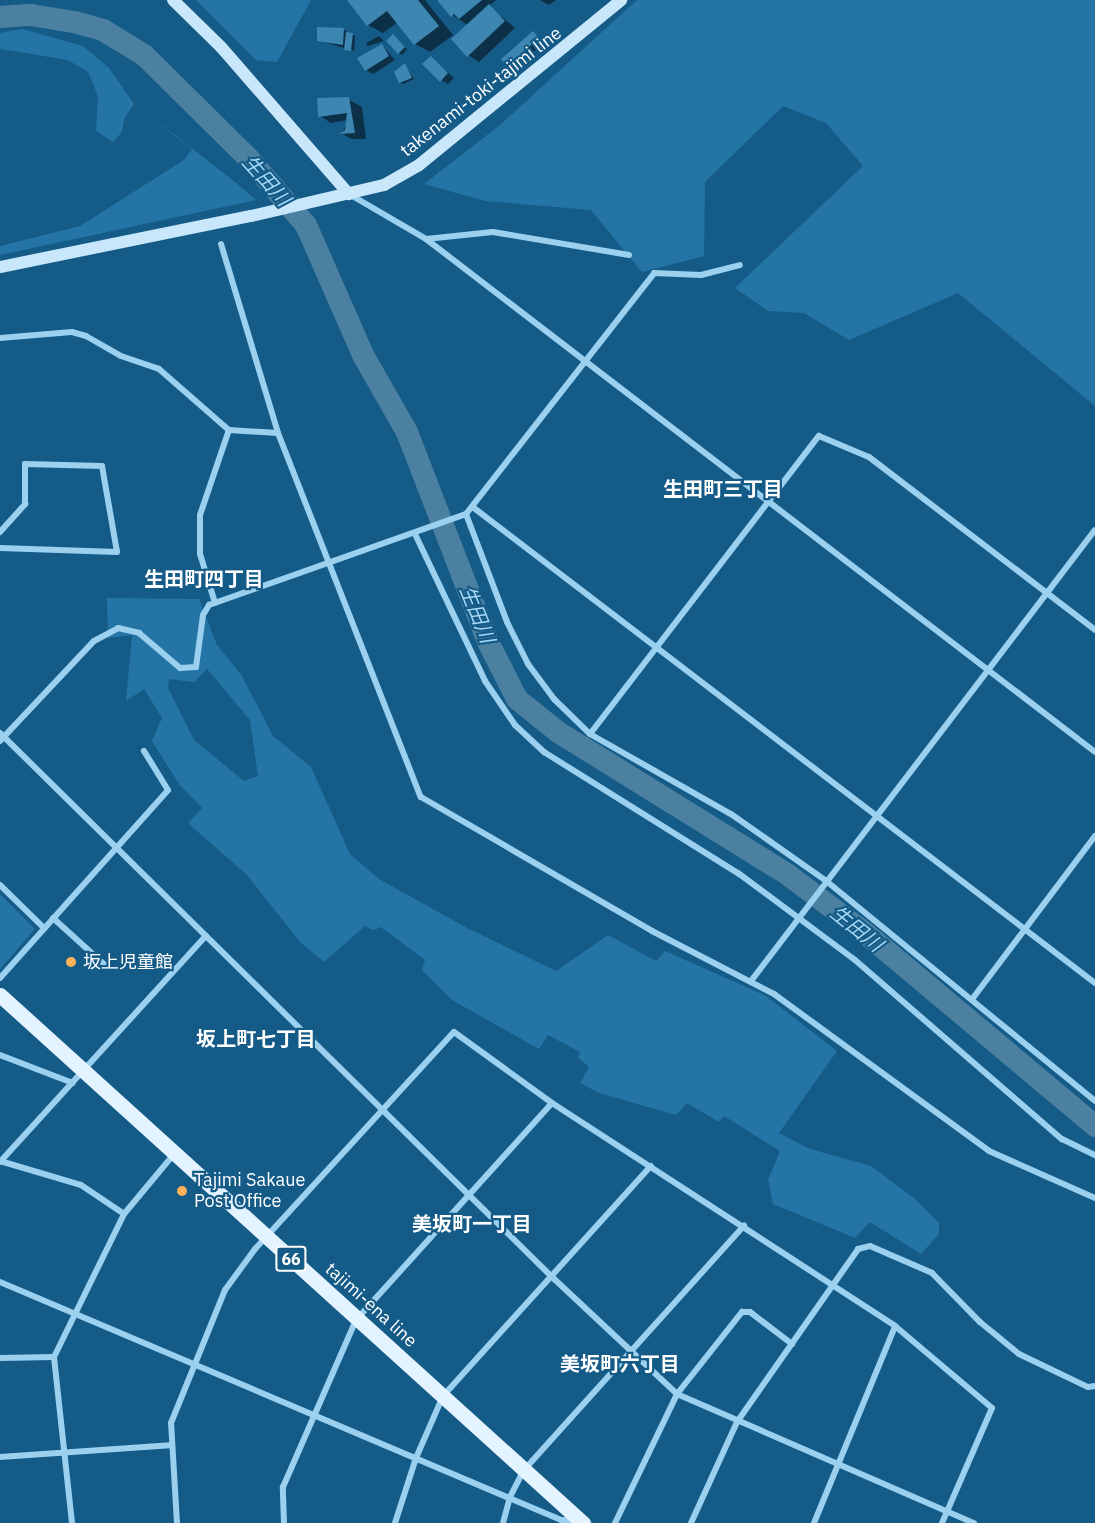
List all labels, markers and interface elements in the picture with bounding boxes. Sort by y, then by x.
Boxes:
street label: takenami-toki-tajimi line [396,22,566,162]
water label: 生田川 [238,150,296,210]
district label: 生田町三丁目 [663,476,783,500]
district label: 生田町四丁目 [144,566,264,590]
water label: 生田川 [456,582,500,646]
water label: 生田川 [826,900,888,956]
place label: 坂上児童館 [83,951,173,973]
marker: 坂上児童館 [64,955,78,969]
district label: 坂上町七丁目 [196,1026,316,1050]
place label: Tajimi Sakaue Post Office [194,1170,305,1212]
marker: Tajimi Sakaue Post Office [175,1184,189,1198]
district label: 美坂町一丁目 [412,1211,532,1235]
road number: 66 [274,1246,308,1272]
street label: tajimi-ena line [321,1258,421,1352]
district label: 美坂町六丁目 [560,1351,680,1375]

